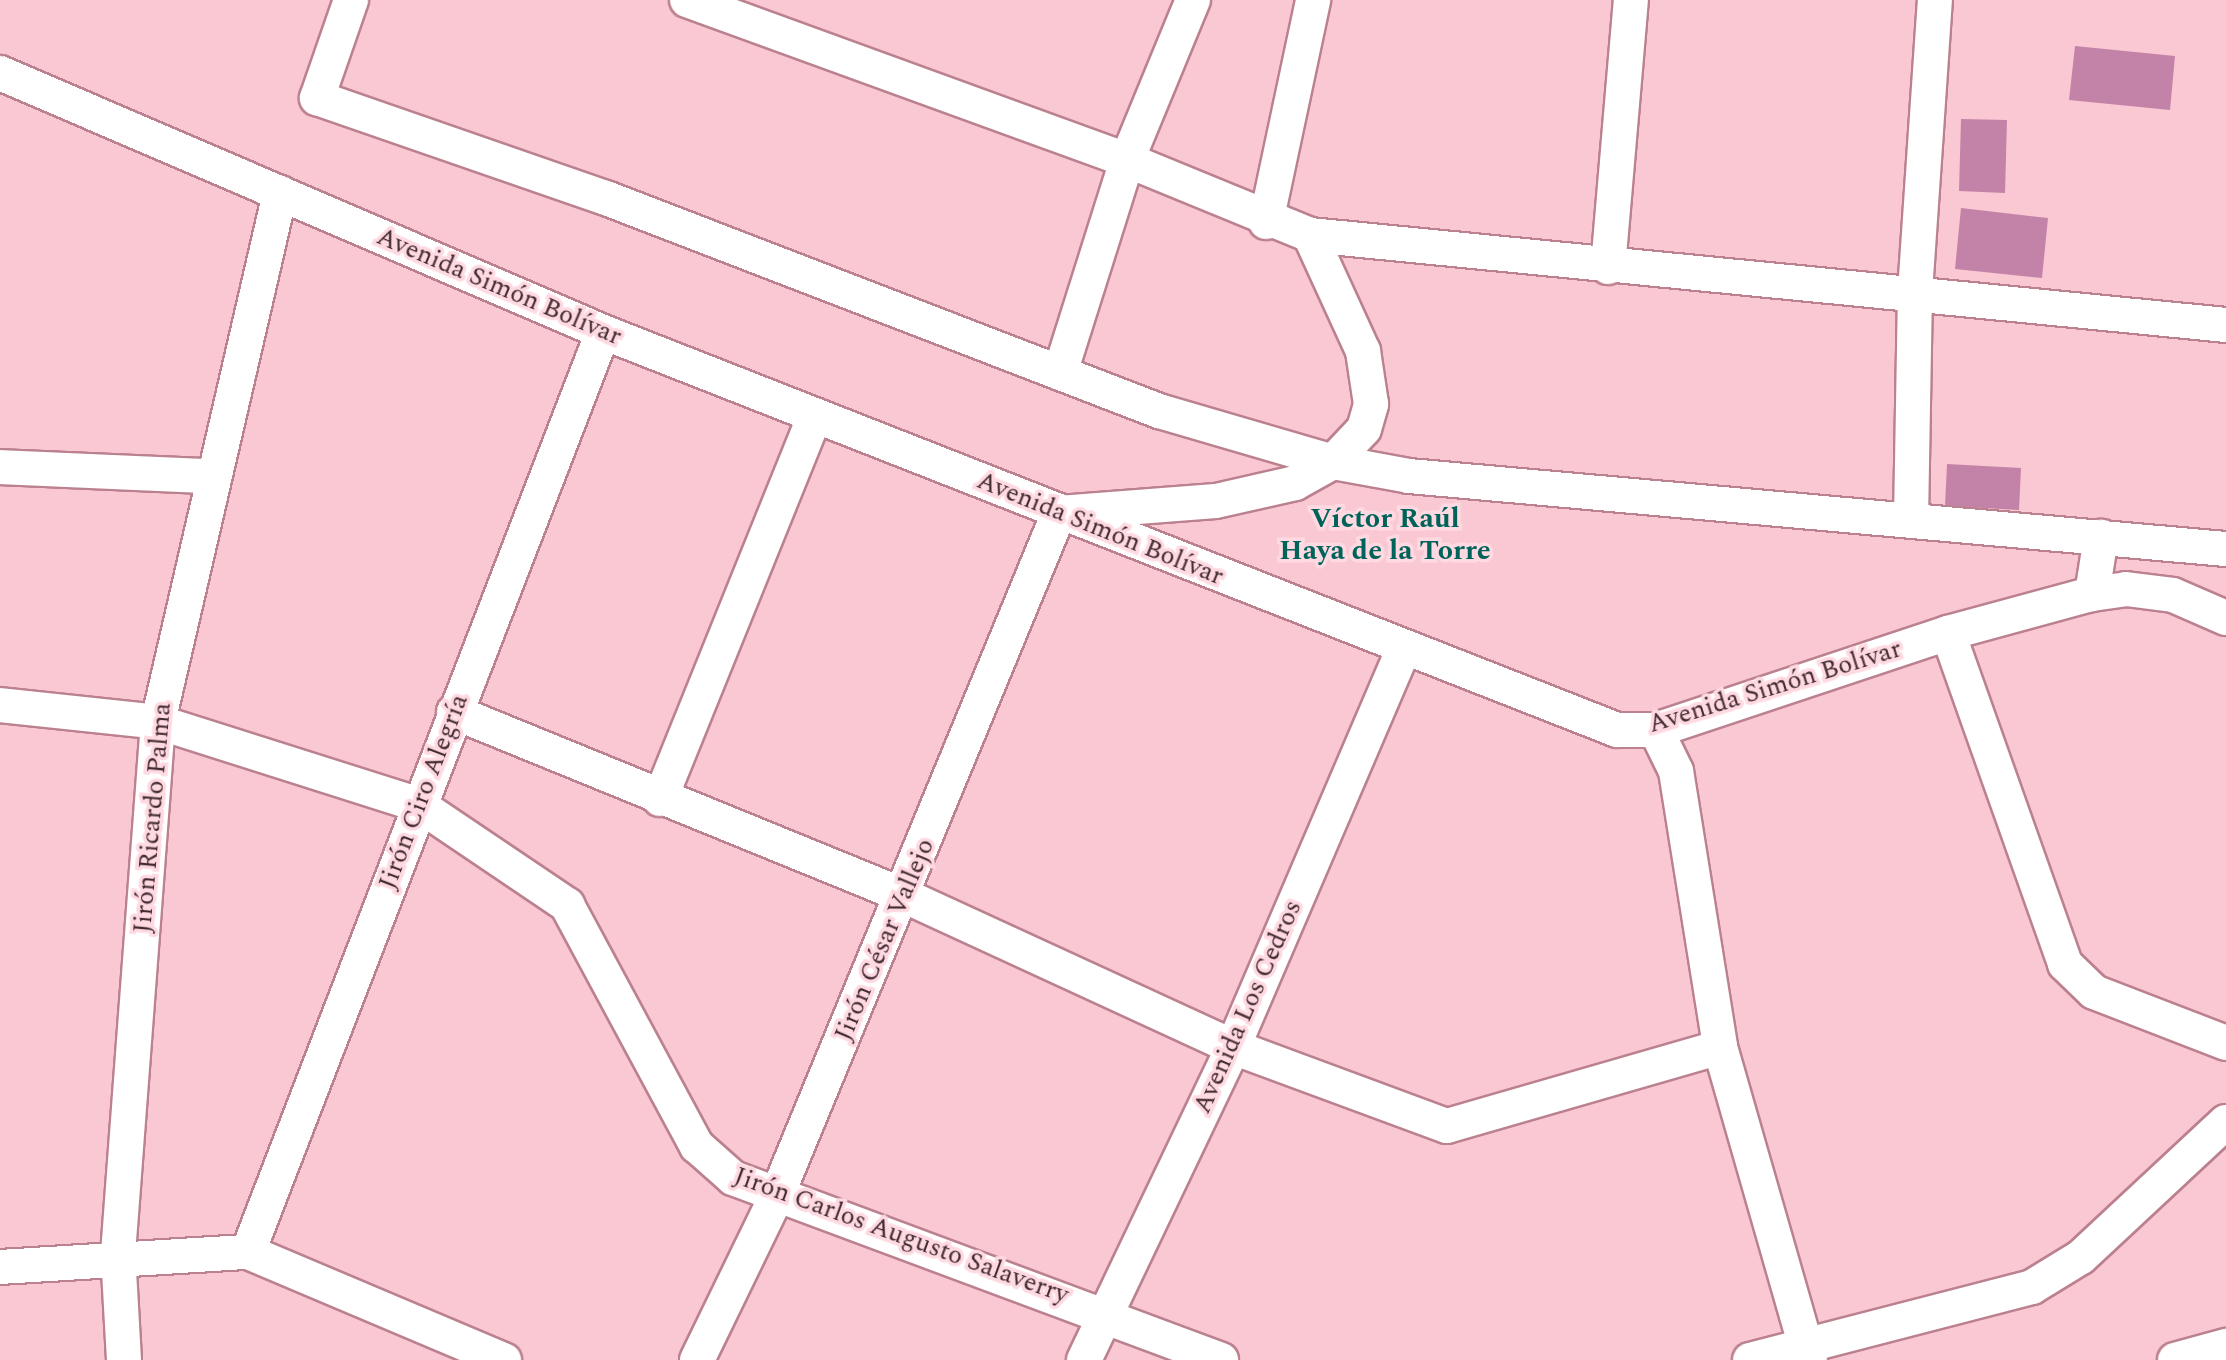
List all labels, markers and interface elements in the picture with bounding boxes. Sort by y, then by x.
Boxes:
street label: Avenida Simón Bolívar [372,221,626,353]
street label: Avenida Simón Bolívar [972,465,1228,593]
district label: Víctor Raúl Haya de la Torre [1279,502,1491,568]
street label: Avenida Simón Bolívar [1645,634,1905,740]
street label: Jirón Ciro Alegría [372,690,476,894]
street label: Jirón Ricardo Palma [127,702,179,934]
street label: Jirón César Vallejo [828,834,942,1046]
street label: Avenida Los Cedros [1187,896,1309,1118]
street label: Jirón Carlos Augusto Salaverry [729,1161,1073,1311]

